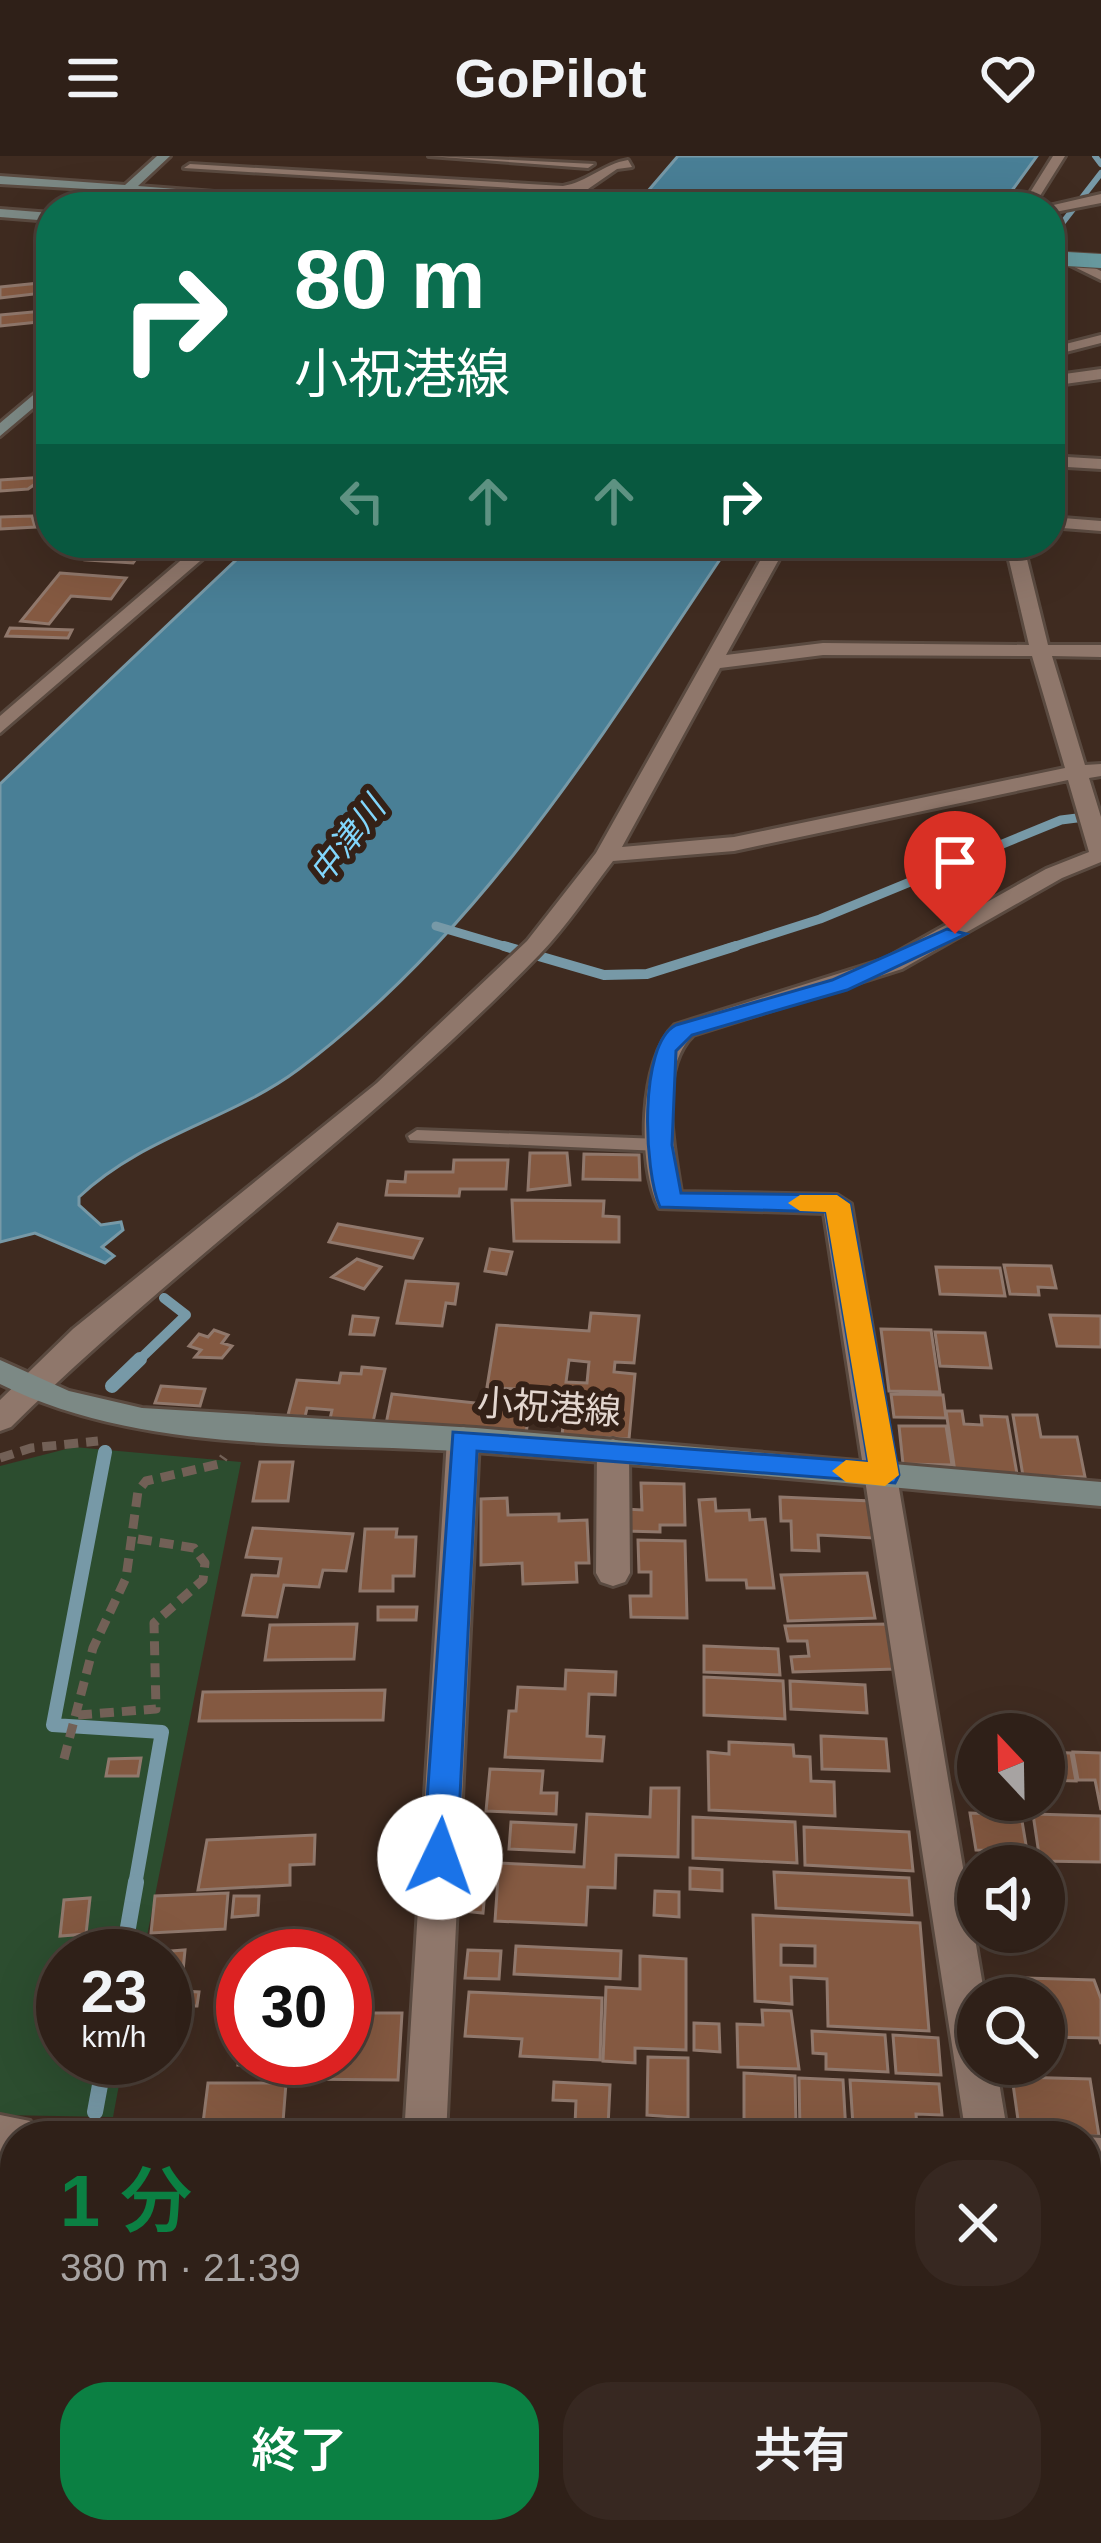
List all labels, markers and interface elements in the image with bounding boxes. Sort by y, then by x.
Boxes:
icon: menu [60,45,126,111]
icon: heart [975,45,1041,111]
text: GoPilot [455,48,646,108]
text: 80 m [294,232,485,326]
icon: right [96,240,252,396]
text: 小祝港線 [294,344,510,404]
icon: left [329,468,395,534]
icon: ahead [455,468,521,534]
icon: ahead [581,468,647,534]
icon: right [707,468,773,534]
water label: 中津川 [302,787,394,890]
pin [904,811,1006,934]
icon: arrive [922,829,988,895]
street label: 小祝港線 [476,1382,622,1432]
north arrow [957,1713,1065,1821]
map controls [957,1713,1065,2085]
position arrow [377,1794,503,1920]
button: sound [957,1845,1065,1953]
speed limit sign: 30 [216,1929,372,2085]
text: 23 [81,1958,147,2025]
button: search [957,1977,1065,2085]
text: km/h [81,2020,147,2053]
button: close [915,2160,1041,2286]
text: 1 分 [60,2161,192,2241]
text: 380 m · 21:39 [60,2246,301,2289]
button: 終了 [60,2382,539,2520]
button: 共有 [563,2382,1041,2520]

